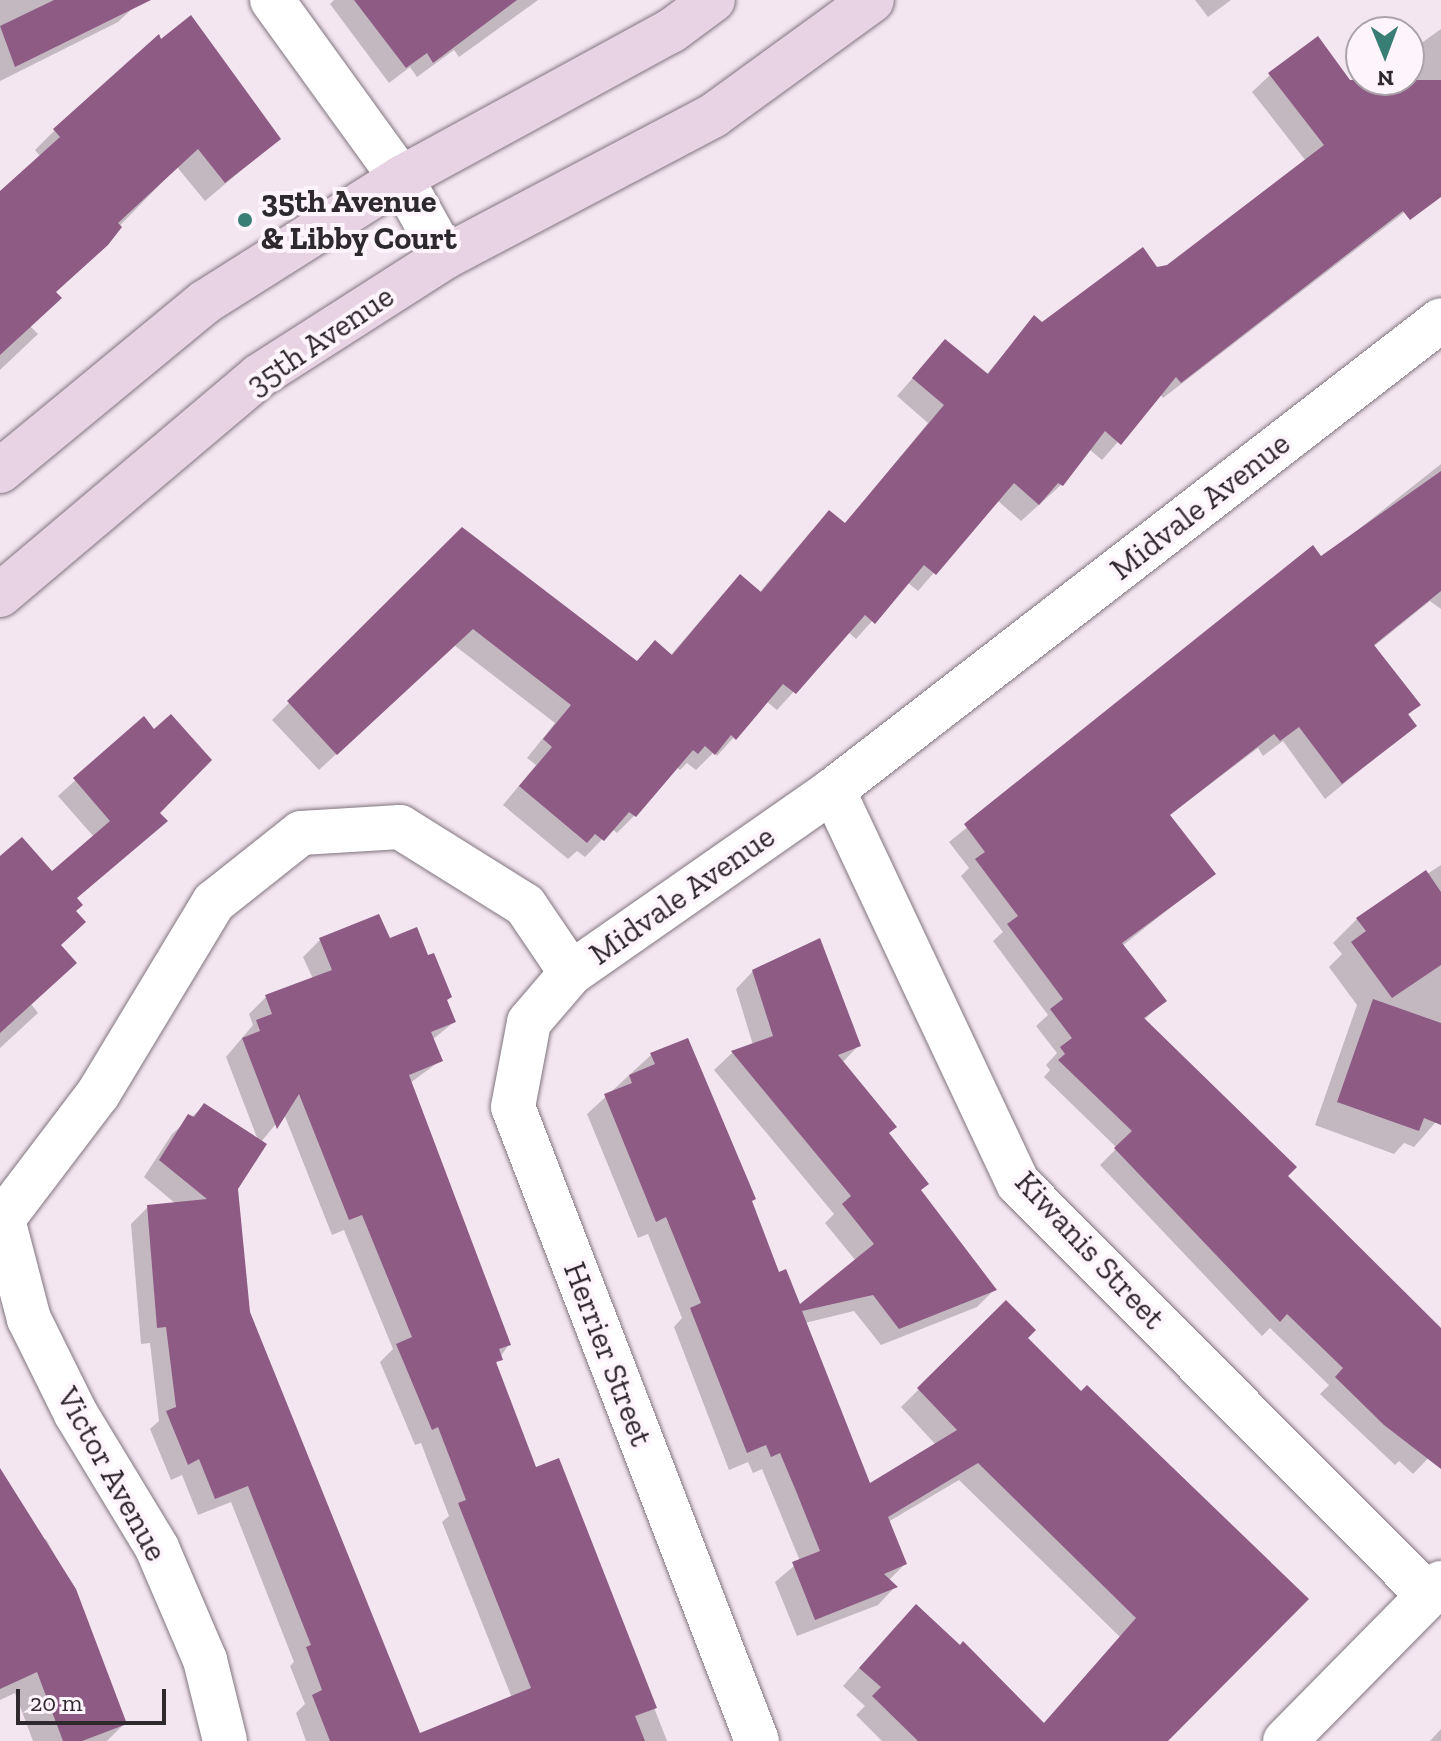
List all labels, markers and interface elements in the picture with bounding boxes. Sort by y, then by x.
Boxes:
north arrow [1345,16,1425,96]
text: N [1377,65,1394,92]
place label: 35th Avenue & Libby Court [261,183,457,258]
marker: 35th Avenue & Libby Court [236,211,254,229]
street label: 35th Avenue [239,276,401,404]
street label: Midvale Avenue [1102,424,1298,588]
street label: Midvale Avenue [582,817,782,973]
street label: Kiwanis Street [1007,1163,1173,1337]
street label: Herrier Street [555,1256,661,1452]
street label: Victor Avenue [48,1380,176,1568]
scale bar [20,1673,170,1723]
text: 20 m [30,1688,82,1717]

